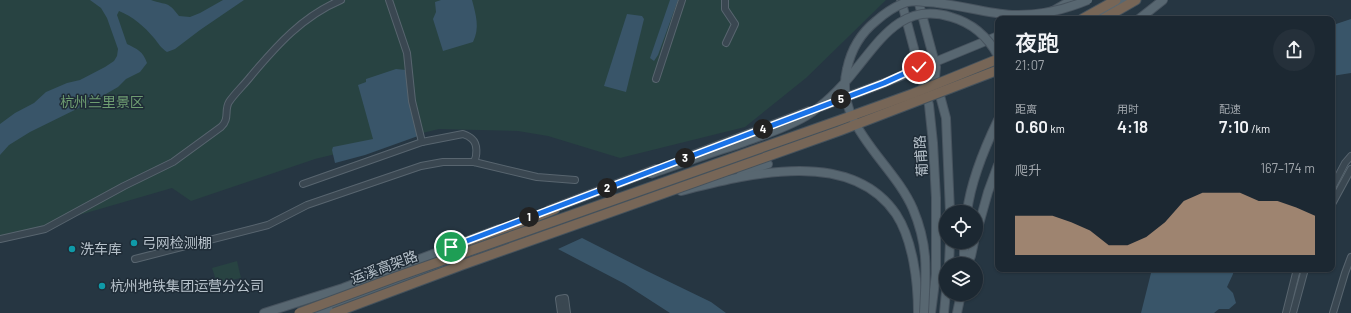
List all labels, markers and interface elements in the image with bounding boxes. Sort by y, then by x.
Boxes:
text: 夜跑 [1015,29,1059,55]
button: share [1273,29,1315,71]
pin [902,50,936,84]
icon: check [908,56,930,78]
text: 21:07 [1015,57,1044,73]
pin: 5 [831,89,851,109]
text: 5 [838,92,844,105]
park label: 杭州兰里景区 [60,93,144,110]
text: 距离 [1015,102,1037,115]
text: 用时 [1117,102,1139,115]
text: 配速 [1219,102,1241,115]
text: 0.60 [1015,116,1048,136]
text: 4:18 [1117,116,1148,136]
text: 7:10 [1219,116,1249,136]
pin: 4 [753,119,773,139]
text: 4 [760,122,766,135]
text: km [1048,122,1065,135]
text: /km [1249,122,1270,135]
street label: 葡甫路 [911,134,930,178]
pin: 3 [675,148,695,168]
text: 3 [682,151,688,164]
text: 167–174 m [1261,160,1315,176]
text: 爬升 [1015,162,1041,178]
pin: 2 [597,178,617,198]
text: 2 [604,181,610,194]
map controls [939,205,983,301]
button: locate [939,205,983,249]
pin: 1 [519,207,539,227]
text: 1 [527,210,531,223]
pin [434,230,468,264]
place label: 弓网检测棚 [142,234,212,251]
icon: arrive [440,236,462,258]
marker: 弓网检测棚 [129,238,139,248]
place label: 洗车库 [80,240,122,257]
marker: 洗车库 [67,244,77,254]
street label: 运溪高架路 [348,247,420,286]
button: layers [939,257,983,301]
place label: 杭州地铁集团运营分公司 [110,277,264,294]
marker: 杭州地铁集团运营分公司 [97,281,107,291]

